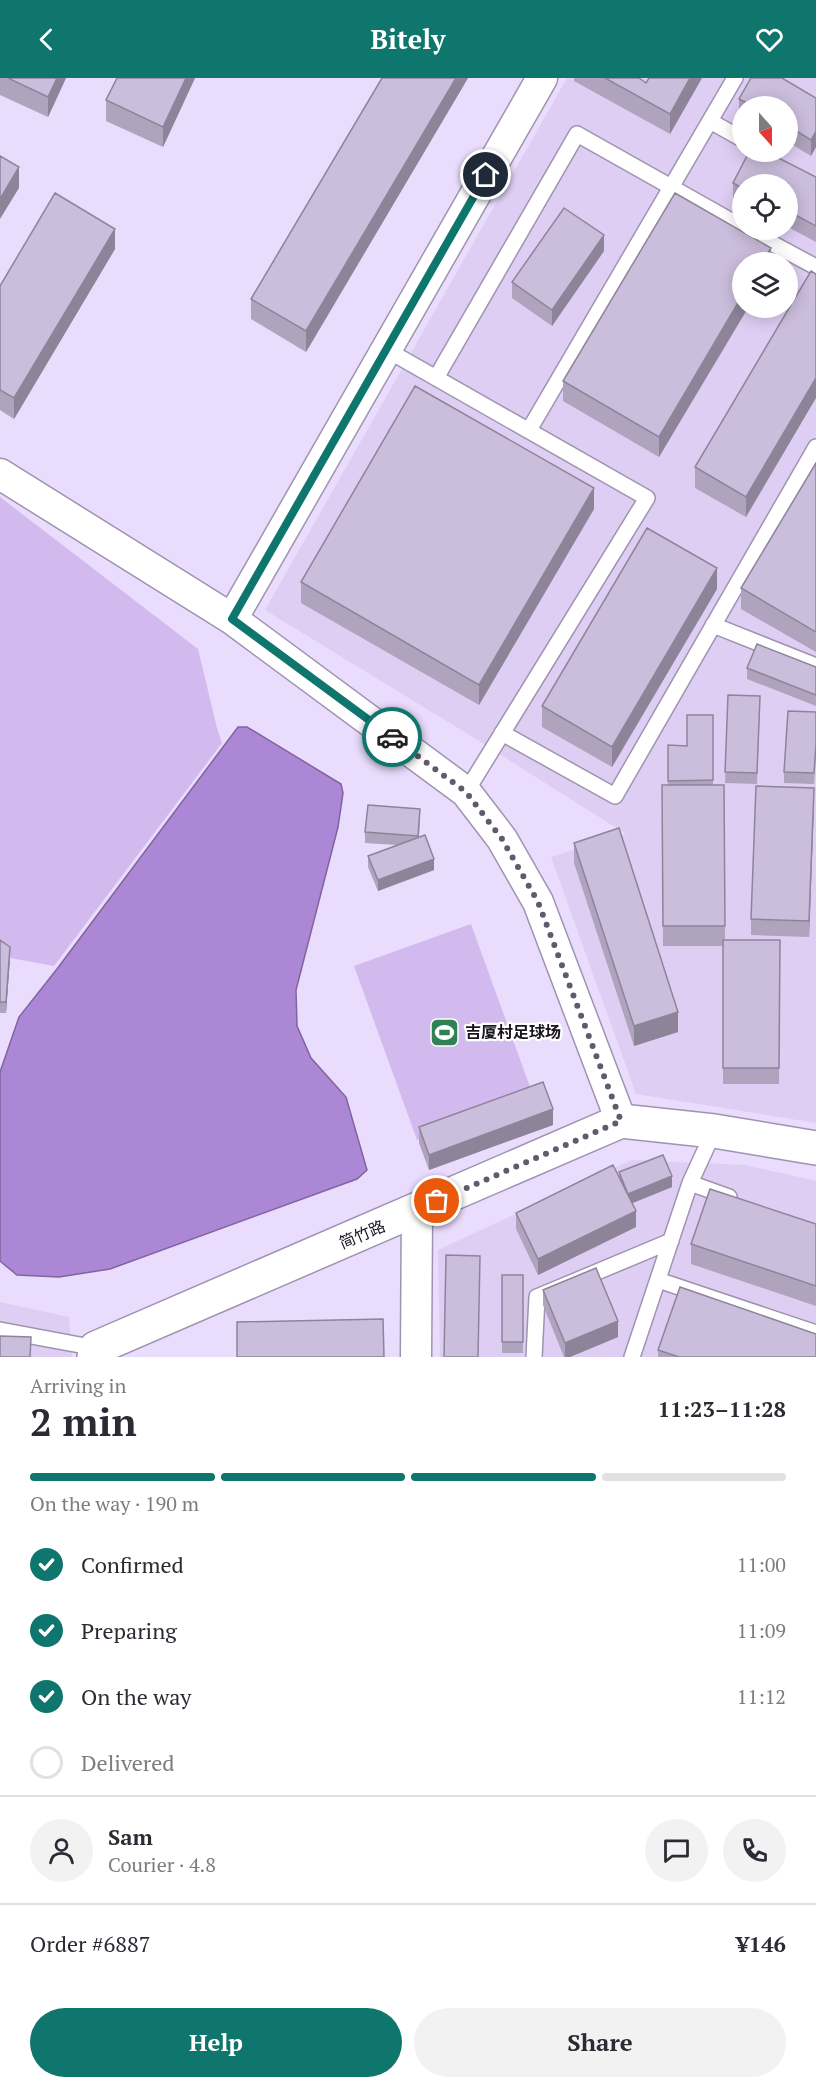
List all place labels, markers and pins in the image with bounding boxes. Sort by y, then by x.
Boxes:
pin [460,149,511,200]
sports icon: 吉厦村足球场 [428,1016,460,1048]
place label: 吉厦村足球场 [465,1021,561,1043]
pin [411,1175,462,1226]

